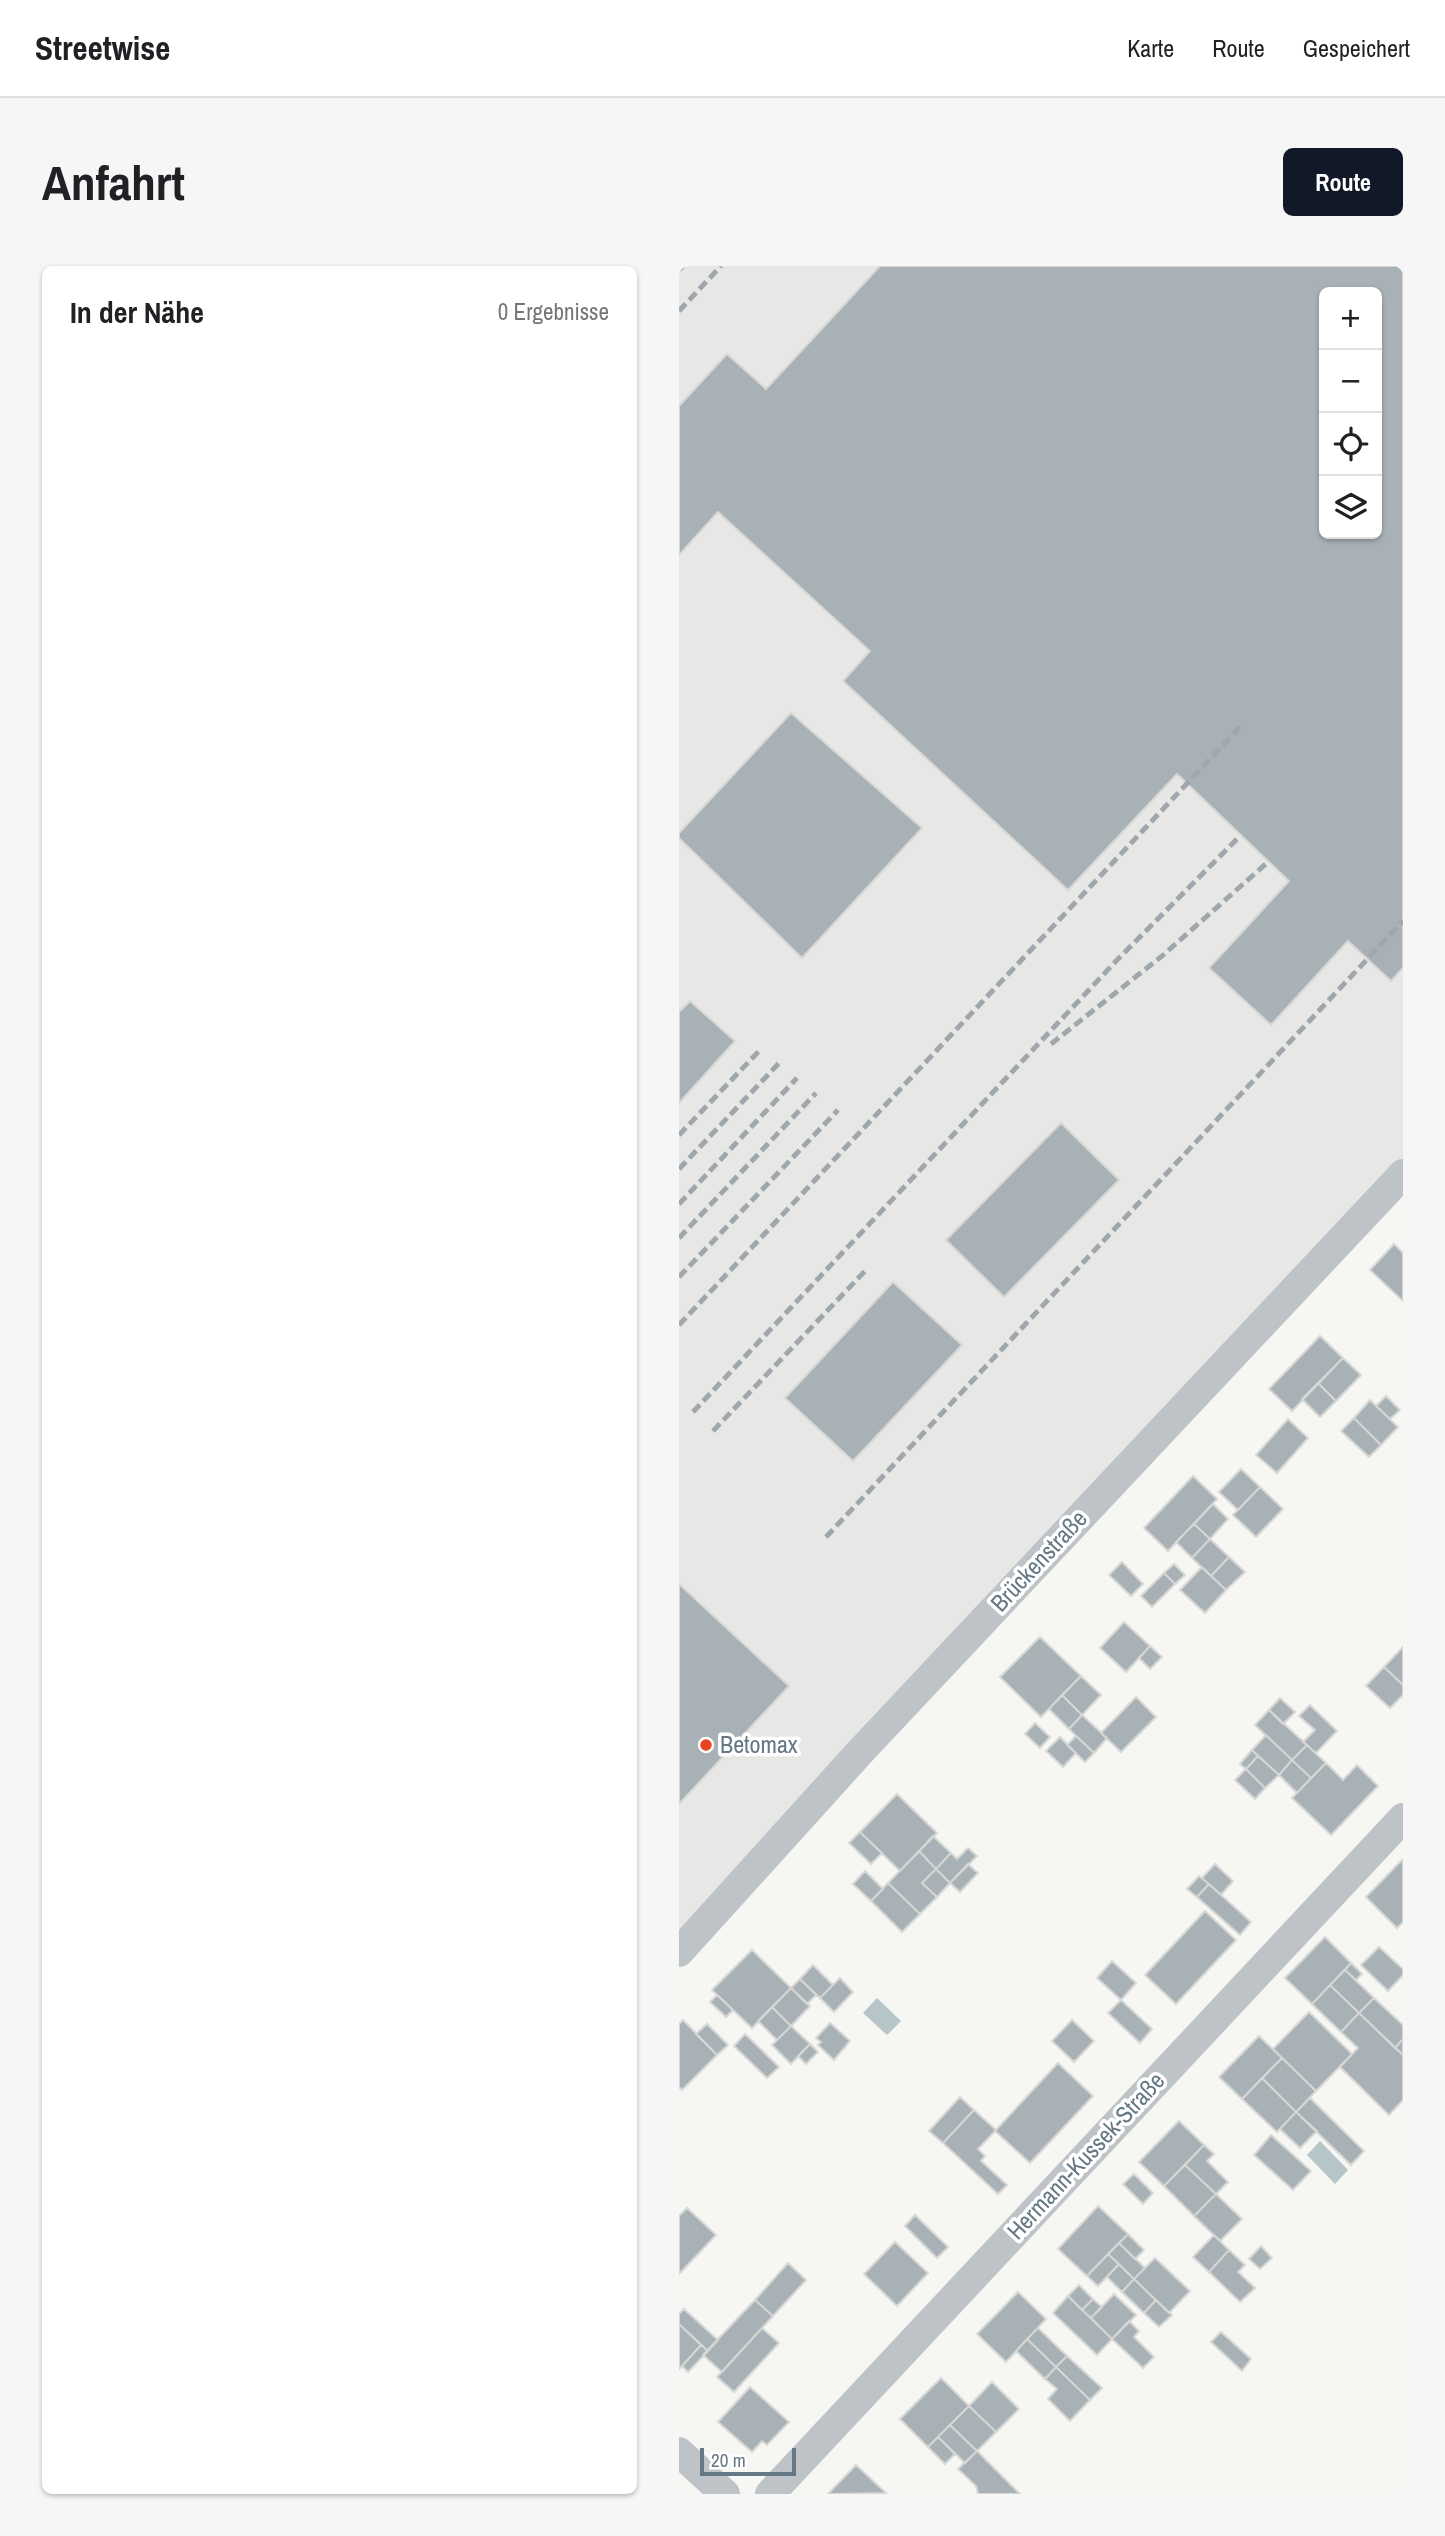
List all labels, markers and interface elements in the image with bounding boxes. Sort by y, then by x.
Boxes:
text: Streetwise [35,26,170,70]
text: Karte [1127,32,1174,64]
text: Route [1212,32,1265,64]
text: Gespeichert [1303,32,1410,64]
button: Route [1283,148,1403,216]
text: Anfahrt [42,149,185,215]
map controls [1319,287,1382,539]
button: + [1319,287,1382,350]
text: In der Nähe [70,292,204,332]
text: 0 Ergebnisse [498,296,609,327]
button: − [1319,350,1382,413]
button: locate [1319,413,1382,476]
button: layers [1319,476,1382,539]
street label: Brückenstraße [983,1503,1094,1618]
place label: Betomax [720,1728,798,1760]
marker: Betomax [698,1737,714,1753]
street label: Hermann-Kussek-Straße [999,2065,1171,2246]
scale bar [700,2445,796,2477]
text: 20 m [711,2447,746,2473]

